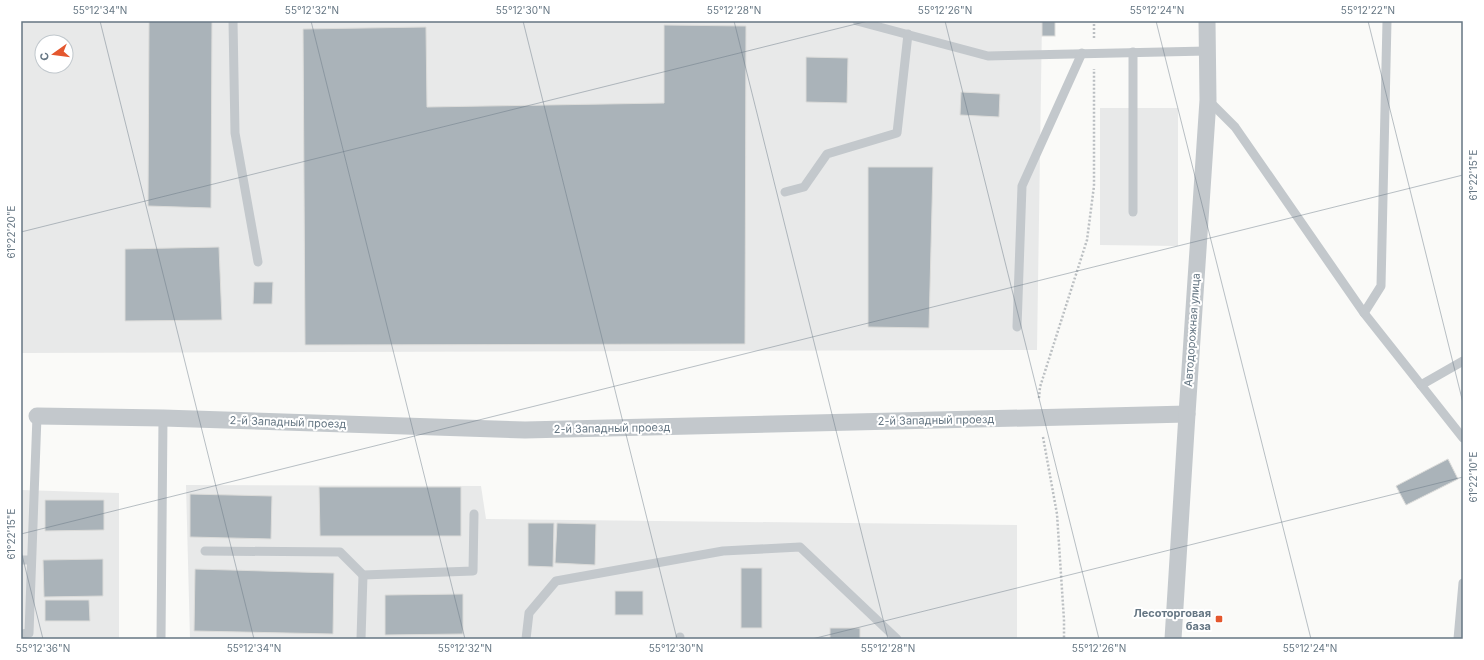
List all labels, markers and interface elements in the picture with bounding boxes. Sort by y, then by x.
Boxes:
text: 55°12'34"N [73,4,127,16]
text: 55°12'32"N [285,4,339,16]
text: 55°12'30"N [496,4,550,16]
text: 55°12'28"N [707,4,761,16]
text: 55°12'26"N [918,4,972,16]
text: 55°12'24"N [1130,4,1184,16]
text: 55°12'22"N [1341,4,1395,16]
north arrow [34,34,74,74]
text: С [37,51,52,62]
text: 61°22'15"E [1467,150,1479,200]
text: 61°22'20"E [5,205,17,259]
street label: Автодорожная улица [1181,273,1203,387]
street label: 2-й Западный проезд [878,412,995,428]
street label: 2-й Западный проезд [229,413,347,431]
street label: 2-й Западный проезд [554,420,671,436]
text: 61°22'10"E [1467,451,1479,503]
text: 61°22'15"E [5,509,17,559]
place label: Лесоторговая база [1133,606,1211,633]
marker: Лесоторговая база [1214,614,1224,624]
text: 55°12'36"N [16,642,70,654]
text: 55°12'34"N [227,642,281,654]
text: 55°12'32"N [438,642,492,654]
text: 55°12'30"N [649,642,703,654]
text: 55°12'28"N [861,642,915,654]
text: 55°12'26"N [1072,642,1126,654]
text: 55°12'24"N [1283,642,1337,654]

